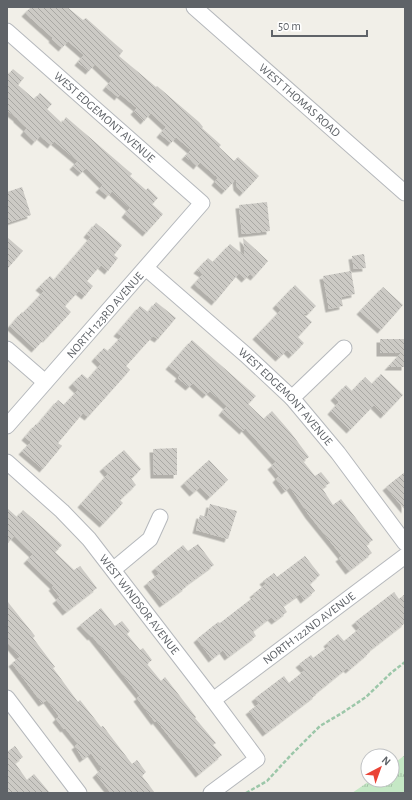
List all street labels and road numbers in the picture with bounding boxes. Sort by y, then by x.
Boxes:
street label: WEST THOMAS ROAD [257,61,343,139]
street label: WEST EDGEMONT AVENUE [52,69,157,165]
street label: NORTH 123RD AVENUE [65,270,146,360]
street label: WEST EDGEMONT AVENUE [236,345,335,448]
street label: WEST WINDSOR AVENUE [97,552,182,657]
street label: NORTH 122ND AVENUE [261,590,357,666]

